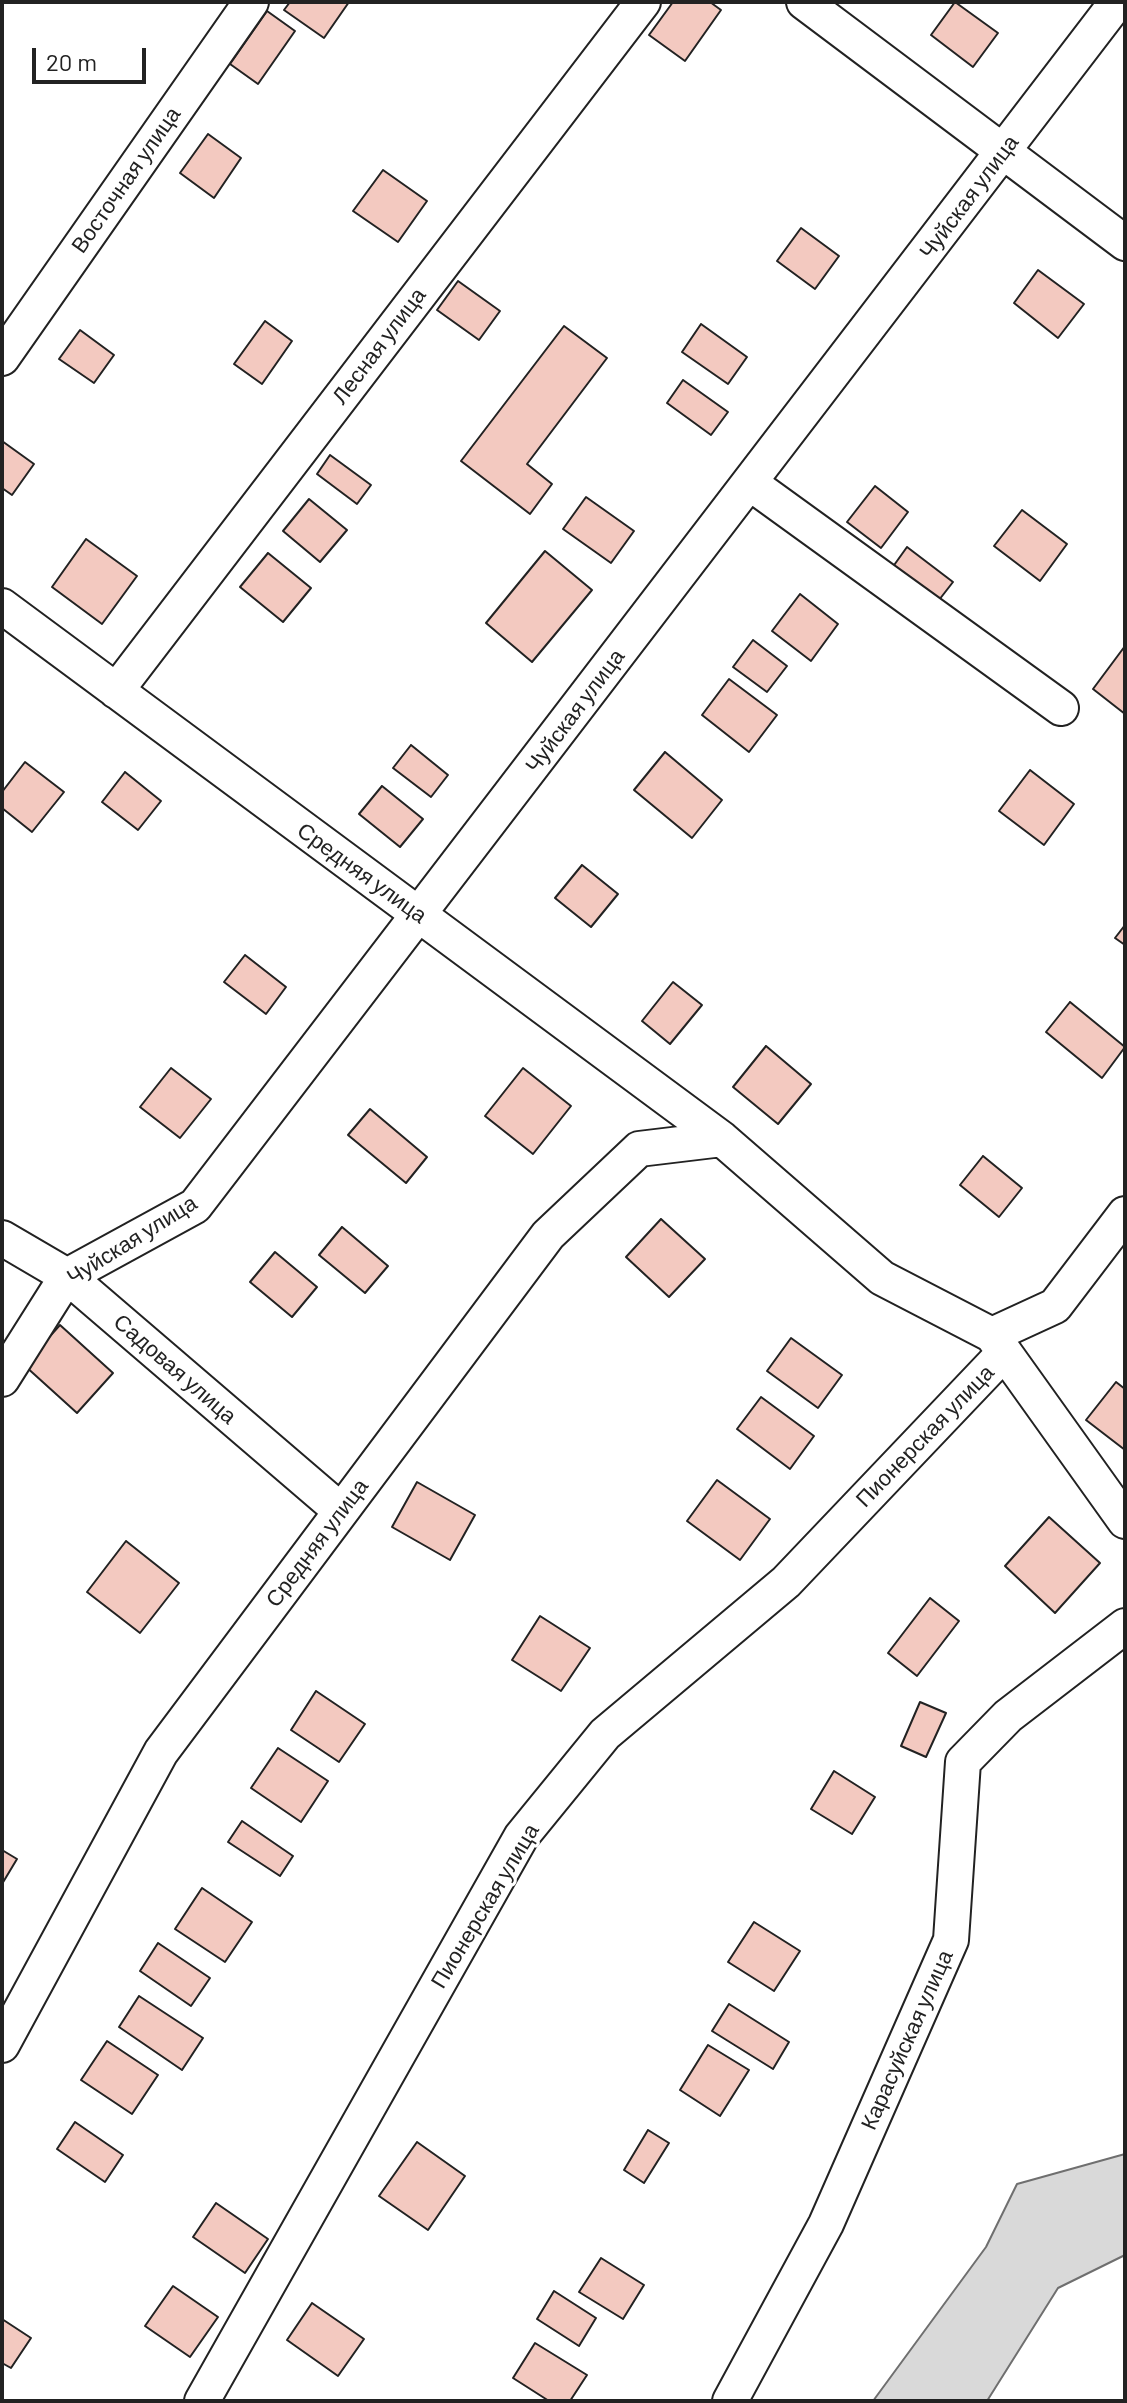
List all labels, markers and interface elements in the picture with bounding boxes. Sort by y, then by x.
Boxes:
scale bar [36,32,150,82]
text: 20 m [46,47,97,76]
street label: Восточная улица [66,102,186,258]
street label: Чуйская улица [914,130,1024,264]
street label: Лесная улица [327,283,431,409]
street label: Чуйская улица [520,644,630,778]
street label: Средняя улица [292,817,432,929]
street label: Чуйская улица [62,1190,202,1290]
street label: Садовая улица [108,1309,242,1429]
street label: Пионерская улица [851,1360,999,1512]
street label: Средняя улица [260,1474,374,1612]
street label: Пионерская улица [426,1819,544,1993]
street label: Карасуйская улица [855,1946,959,2134]

